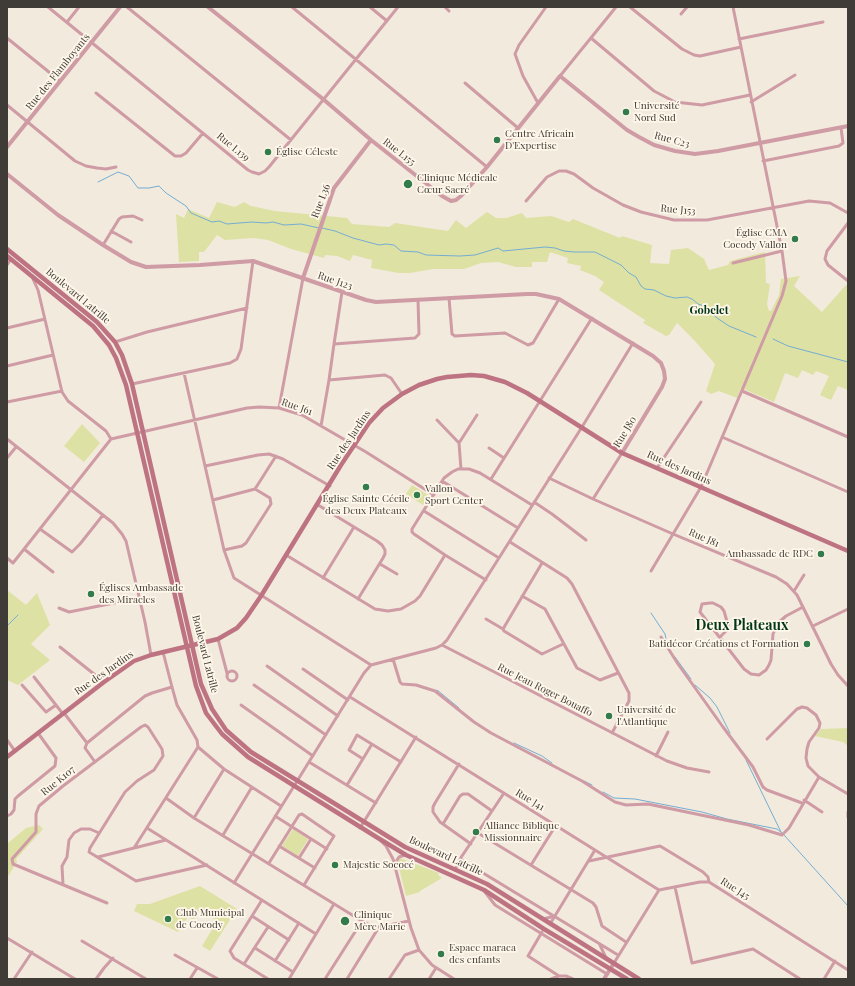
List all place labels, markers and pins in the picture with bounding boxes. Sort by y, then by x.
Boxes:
place label: Université Nord Sud [634,100,680,124]
marker: Université Nord Sud [621,107,631,117]
place label: Centre Africain D'Expertise [505,128,574,152]
marker: Centre Africain D'Expertise [492,135,502,145]
place label: Église Céleste [276,146,338,158]
marker: Église Céleste [263,147,273,157]
place label: Clinique Médicale Cœur Sacré [417,172,498,196]
marker: Clinique Médicale Cœur Sacré [402,178,414,190]
place label: Église CMA Cocody Vallon [723,227,787,250]
marker: Église CMA Cocody Vallon [790,234,800,244]
marker: Église Sainte Cécile des Deux Plateaux [361,482,371,492]
place label: Vallon Sport Center [425,483,483,506]
marker: Vallon Sport Center [412,490,422,500]
place label: Église Sainte Cécile des Deux Plateaux [322,493,410,516]
place label: Ambassade de RDC [726,548,813,560]
marker: Ambassade de RDC [816,549,826,559]
place label: Églises Ambassade des Miracles [99,582,183,606]
marker: Églises Ambassade des Miracles [86,589,96,599]
place label: Batidécor Créations et Formation [649,638,799,650]
marker: Batidécor Créations et Formation [802,639,812,649]
place label: Université de l'Atlantique [617,704,676,728]
marker: Université de l'Atlantique [604,711,614,721]
place label: Alliance Biblique Missionnaire [484,820,559,844]
marker: Alliance Biblique Missionnaire [471,827,481,837]
place label: Majestic Sococé [343,859,414,871]
marker: Majestic Sococé [330,860,340,870]
place label: Club Municipal de Cocody [176,907,244,930]
place label: Clinique Mère Marie [354,909,405,932]
marker: Club Municipal de Cocody [163,914,173,924]
marker: Clinique Mère Marie [339,915,351,927]
place label: Espace maraca des enfants [449,942,516,966]
marker: Espace maraca des enfants [436,949,446,959]

